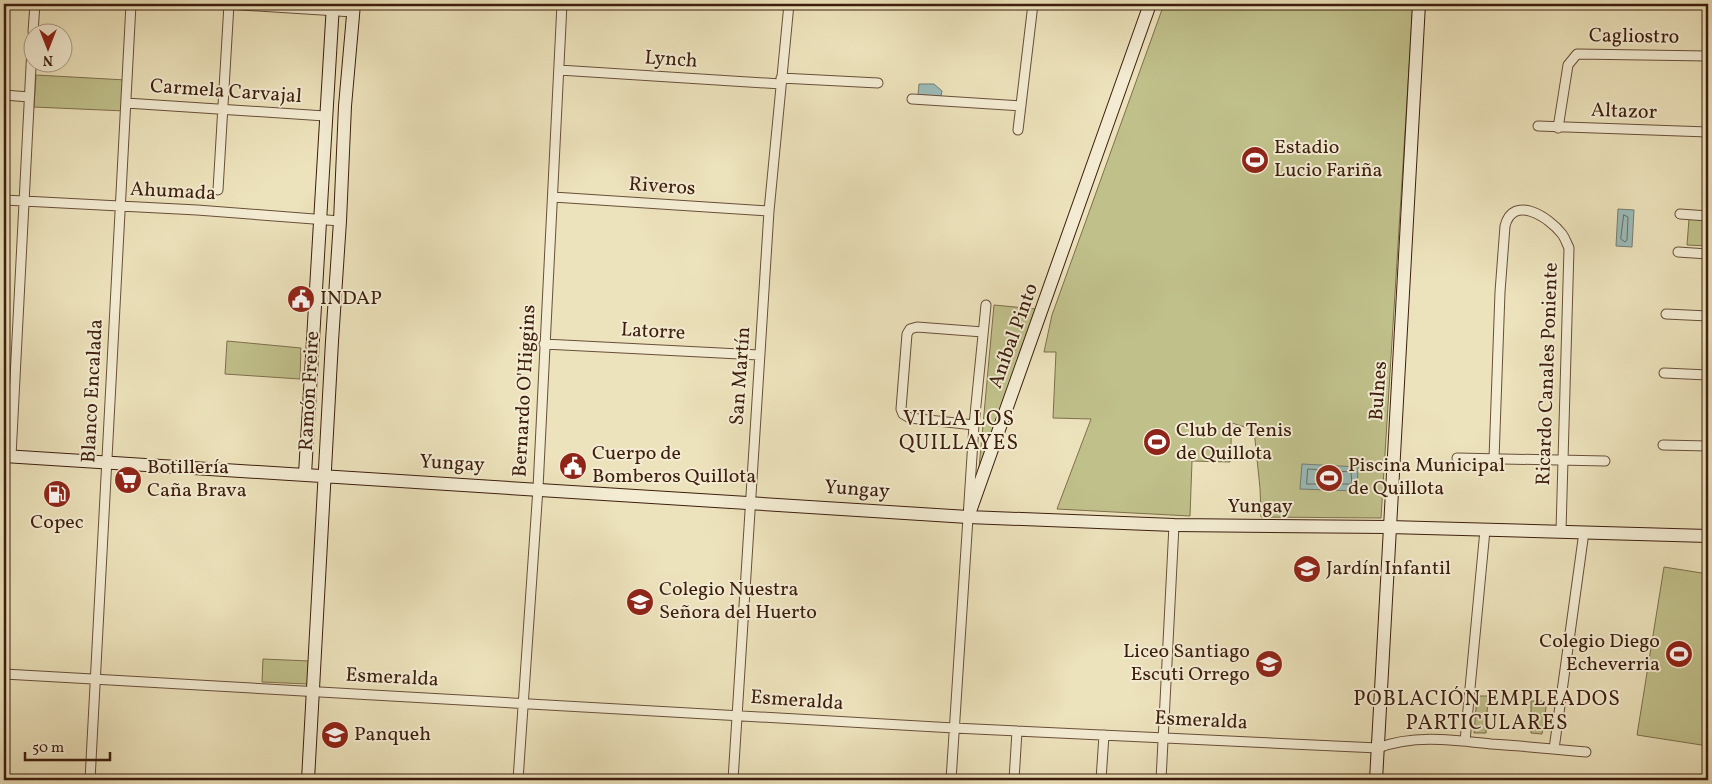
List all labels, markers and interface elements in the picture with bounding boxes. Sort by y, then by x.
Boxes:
north arrow [22,22,72,72]
street label: Cagliostro [1589,22,1679,52]
street label: Lynch [644,44,698,76]
text: N [43,50,53,69]
street label: Carmela Carvajal [149,73,303,111]
street label: Altazor [1590,97,1658,127]
place label: Estadio Lucio Fariña [1274,134,1383,185]
sports icon: Estadio Lucio Fariña [1240,145,1270,175]
street label: Riveros [628,171,696,203]
street label: Ahumada [129,176,217,208]
street label: Ricardo Canales Poniente [1530,262,1566,486]
street label: Aníbal Pinto [982,280,1046,392]
public building icon: INDAP [286,284,316,314]
place label: INDAP [320,285,382,313]
street label: Bernardo O'Higgins [506,304,544,478]
street label: Latorre [620,316,686,348]
street label: Blanco Encalada [75,318,111,464]
street label: San Martín [724,326,758,426]
street label: Ramón Freire [293,330,327,452]
street label: Bulnes [1363,360,1395,422]
district label: VILLA LOS QUILLAYES [899,405,1019,458]
place label: Club de Tenis de Quillota [1176,417,1292,468]
sports icon: Club de Tenis de Quillota [1142,427,1172,457]
place label: Cuerpo de Bomberos Quillota [592,440,756,491]
street label: Yungay [419,448,485,480]
public building icon: Cuerpo de Bomberos Quillota [558,451,588,481]
place label: Piscina Municipal de Quillota [1348,452,1505,503]
place label: Botillería Caña Brava [147,454,247,505]
sports icon: Piscina Municipal de Quillota [1314,463,1344,493]
supermarket icon: Botillería Caña Brava [113,465,143,495]
street label: Yungay [823,474,891,506]
fuel station icon: Copec [42,479,72,509]
street label: Yungay [1227,493,1293,521]
place label: Copec [30,509,84,537]
school or university icon: Jardín Infantil [1292,554,1322,584]
place label: Jardín Infantil [1326,555,1451,583]
place label: Colegio Nuestra Señora del Huerto [659,576,817,627]
school or university icon: Colegio Nuestra Señora del Huerto [625,587,655,617]
place label: Colegio Diego Echeverria [1539,628,1660,679]
place label: Liceo Santiago Escuti Orrego [1123,638,1250,689]
sports icon: Colegio Diego Echeverria [1664,639,1694,669]
school or university icon: Liceo Santiago Escuti Orrego [1254,649,1284,679]
street label: Esmeralda [345,662,439,694]
street label: Esmeralda [749,684,845,718]
district label: POBLACIÓN EMPLEADOS PARTICULARES [1353,685,1621,738]
street label: Esmeralda [1154,705,1248,737]
school or university icon: Panqueh [320,720,350,750]
place label: Panqueh [354,721,431,749]
scale bar [25,729,110,761]
text: 50 m [32,738,64,759]

